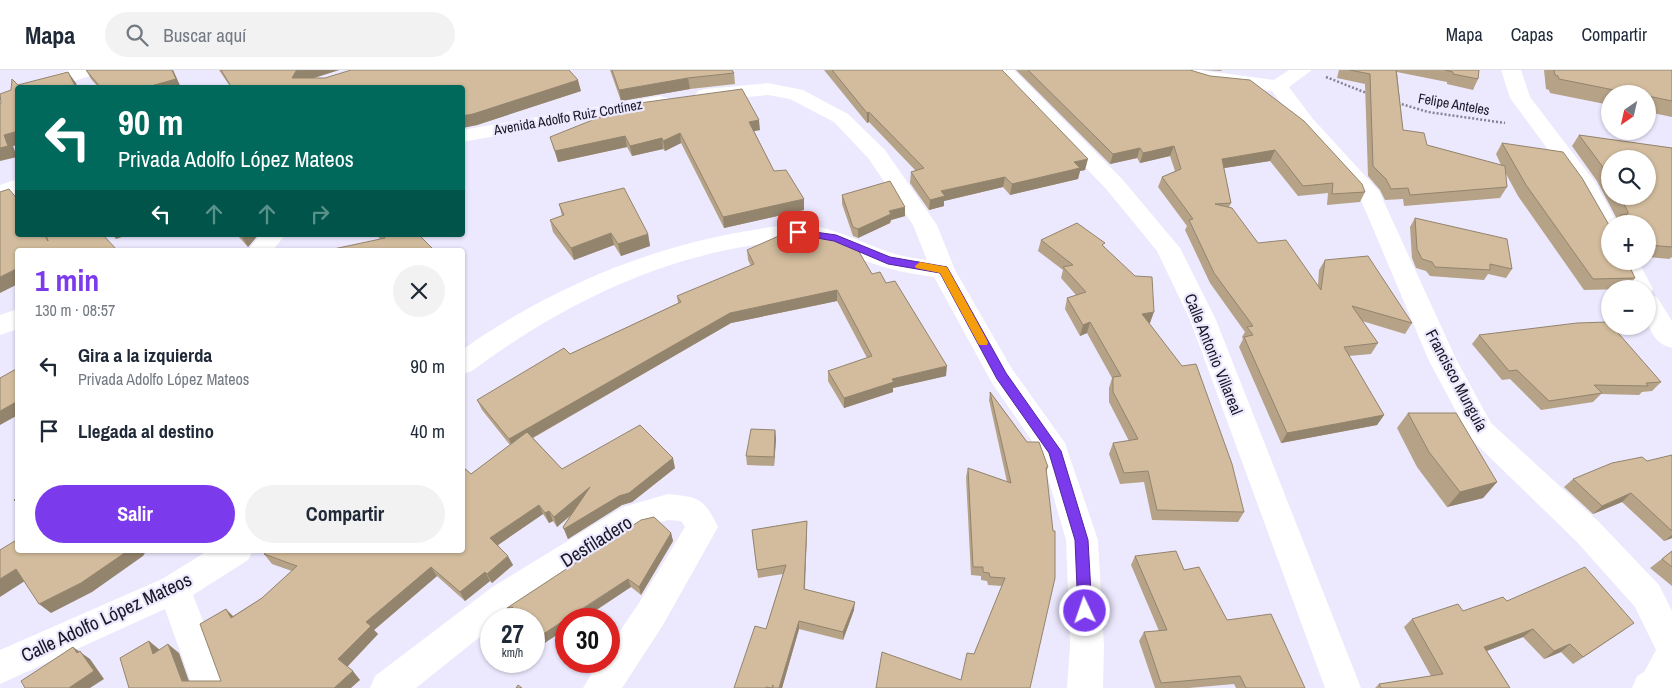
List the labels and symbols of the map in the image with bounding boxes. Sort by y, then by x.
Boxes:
north arrow [1601,85,1656,140]
street label: Felipe Anteles [1417,89,1491,119]
street label: Avenida Adolfo Ruiz Cortínez [491,95,644,139]
pin [777,211,819,253]
street label: Calle Antonio Villareal [1180,290,1248,418]
street label: Francisco Munguía [1421,325,1493,435]
street label: Desfiladero [555,509,637,573]
street label: Calle Adolfo López Mateos [17,566,196,668]
position arrow [1058,584,1110,636]
speed limit sign: 30 [555,608,620,673]

